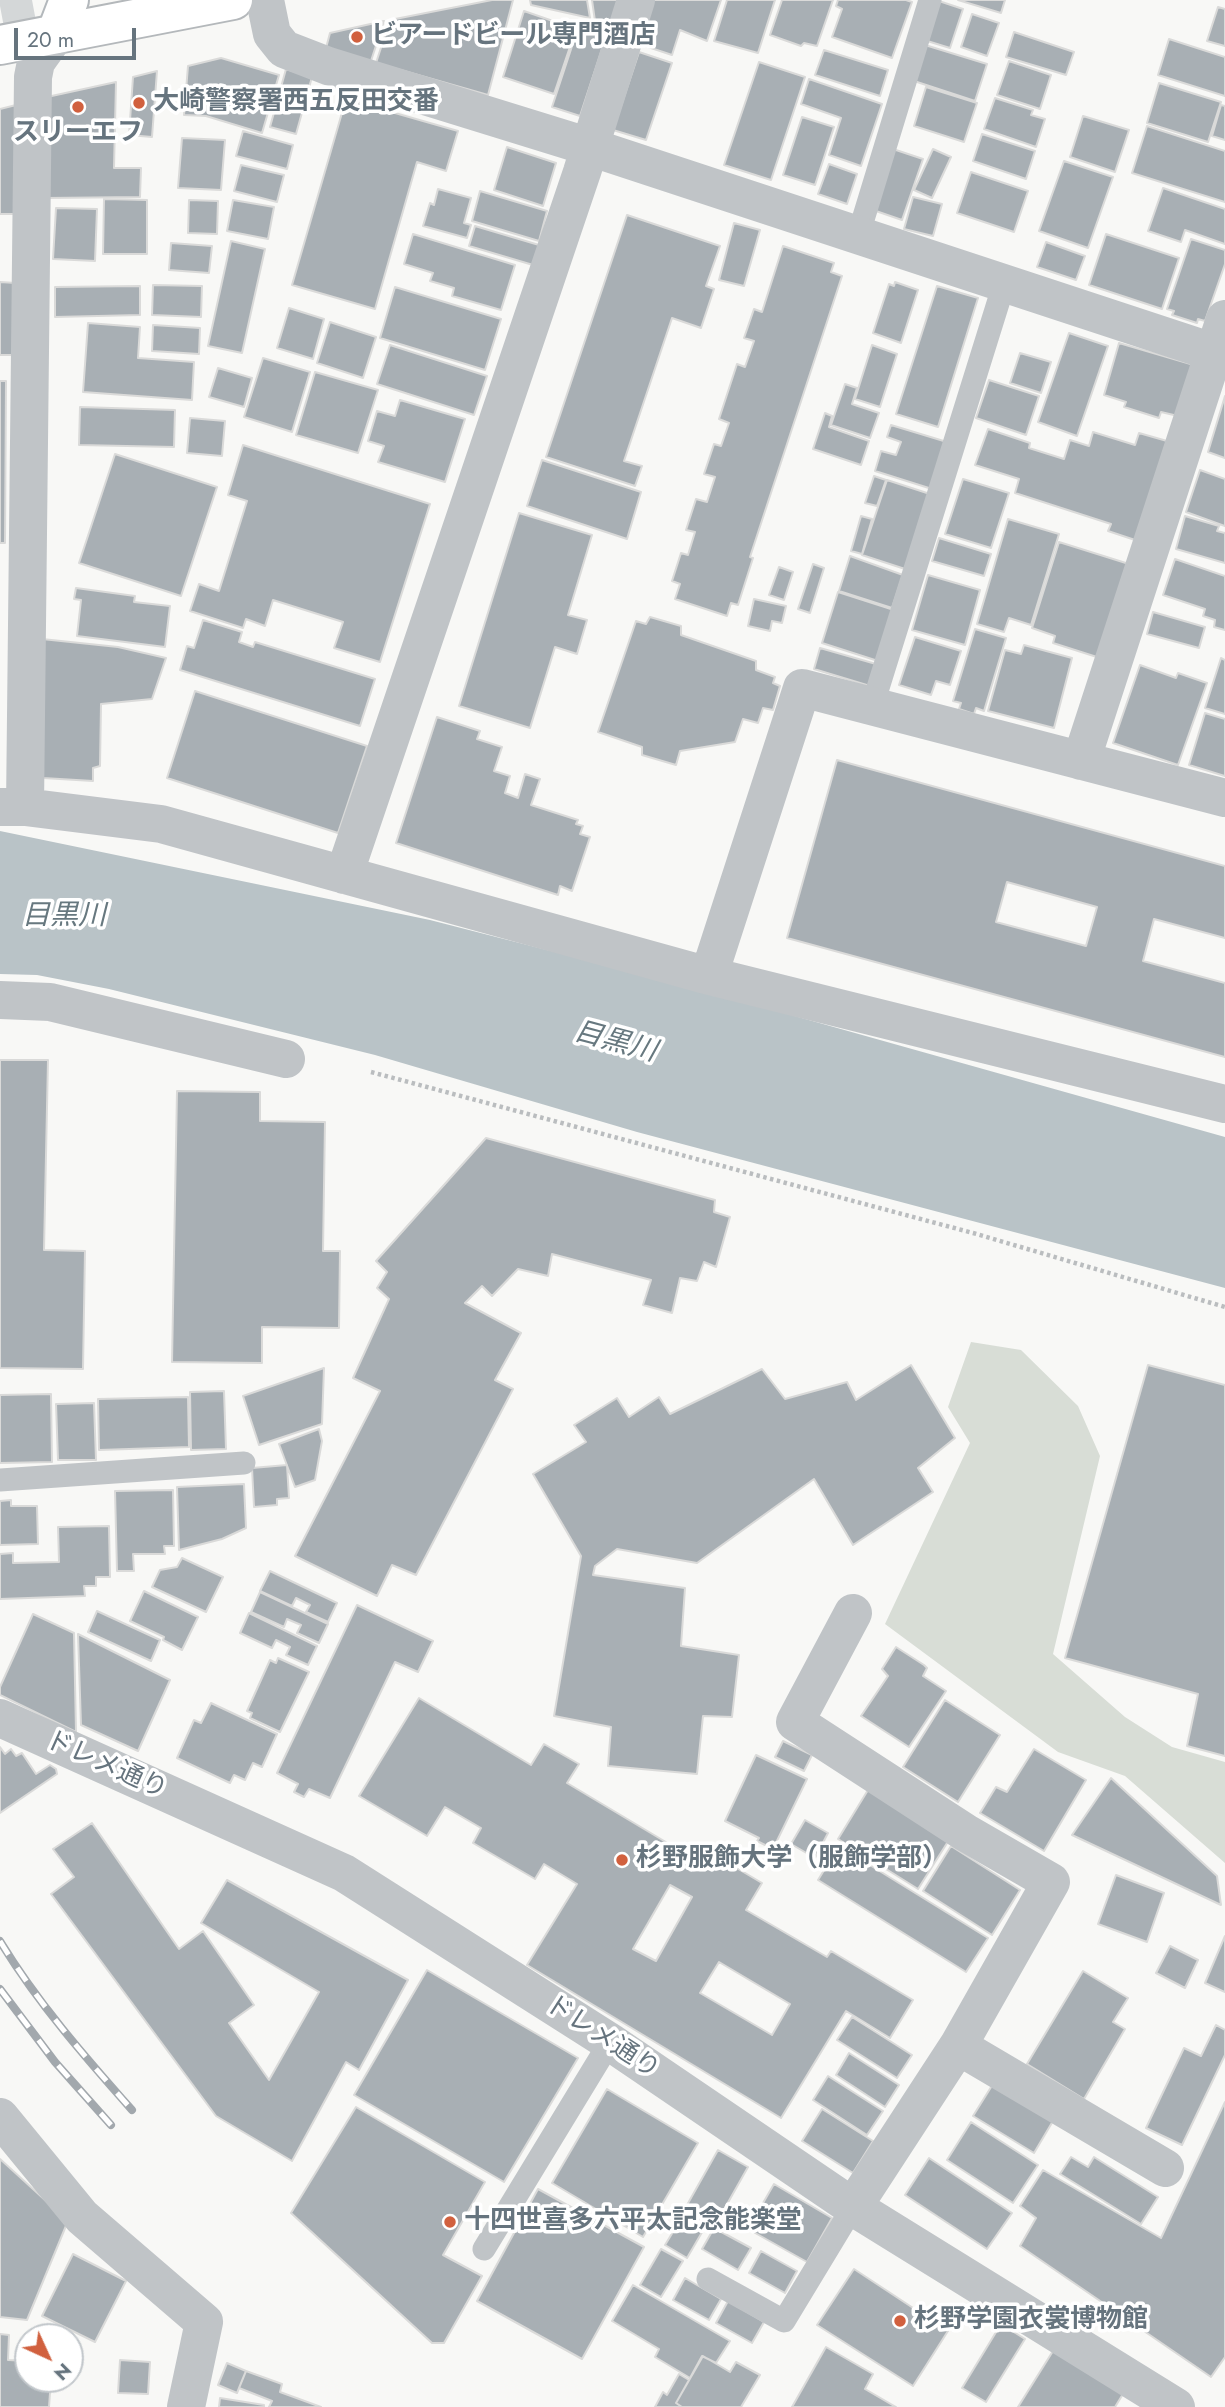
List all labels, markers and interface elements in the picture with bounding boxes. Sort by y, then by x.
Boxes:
scale bar [18,14,140,58]
place label: ビアードビール専門酒店 [371,21,655,53]
text: 20 m [27,25,74,55]
marker: ビアードビール専門酒店 [349,29,365,45]
place label: 大崎警察署西五反田交番 [153,87,439,119]
marker: 大崎警察署西五反田交番 [131,95,147,111]
marker: スリーエフ [70,99,86,115]
place label: スリーエフ [13,118,143,150]
water label: 目黒川 [22,900,106,934]
water label: 目黒川 [570,1016,660,1070]
street label: ドレメ通り [40,1725,172,1807]
place label: 杉野服飾大学（服飾学部） [636,1844,948,1876]
marker: 杉野服飾大学（服飾学部） [614,1852,630,1868]
street label: ドレメ通り [539,1990,665,2086]
place label: 十四世喜多六平太記念能楽堂 [464,2206,802,2238]
marker: 十四世喜多六平太記念能楽堂 [442,2214,458,2230]
place label: 杉野学園衣裳博物館 [914,2305,1148,2337]
marker: 杉野学園衣裳博物館 [892,2313,908,2329]
north arrow [14,2323,84,2393]
text: N [48,2357,78,2387]

